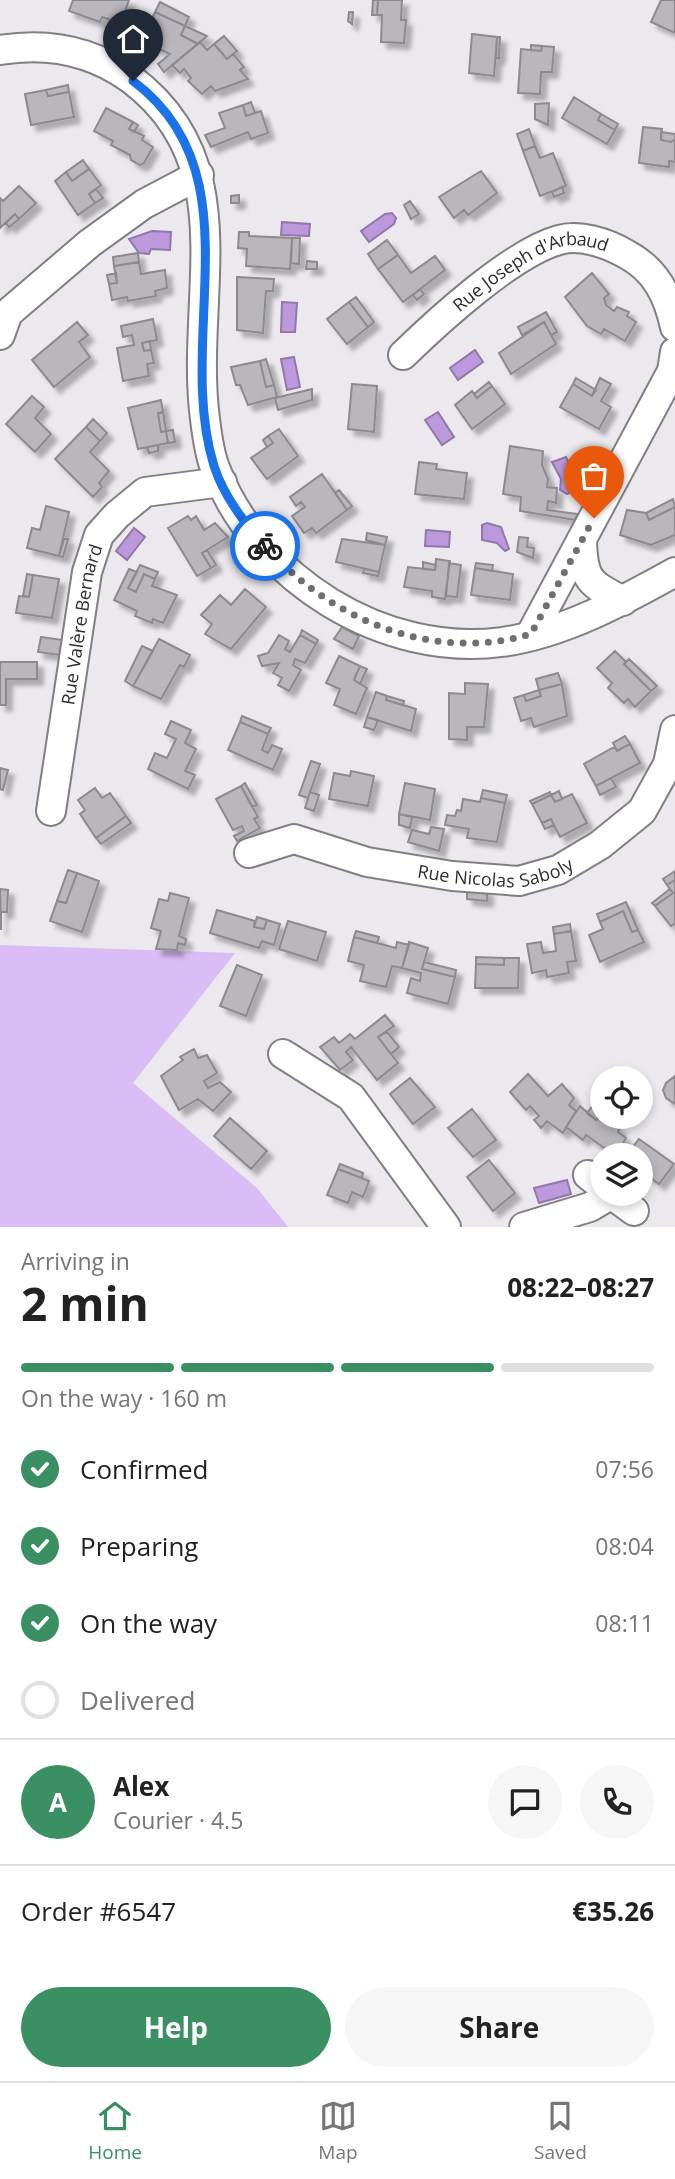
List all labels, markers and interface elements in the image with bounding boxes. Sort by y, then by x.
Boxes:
pin [103,9,163,81]
icon: home [114,20,152,58]
street label: Rue Joseph d'Arbaud [447,226,612,317]
pin [564,446,624,518]
icon: bag [575,457,613,495]
courier [230,511,300,581]
icon: bike [246,527,284,565]
street label: Rue Valère Bernard [55,541,107,707]
street label: Rue Nicolas Saboly [416,851,578,893]
map controls [590,1066,653,1206]
button: locate [590,1066,653,1129]
button: layers [590,1143,653,1206]
text: Arriving in [21,1245,130,1277]
text: 08:22–08:27 [507,1269,654,1305]
text: 2 min [21,1272,149,1334]
text: On the way · 160 m [21,1382,227,1414]
icon: check [21,1450,59,1488]
text: Confirmed [80,1451,208,1487]
text: 07:56 [595,1453,654,1485]
icon: check [21,1527,59,1565]
text: Preparing [80,1528,198,1564]
text: 08:04 [595,1530,654,1562]
icon: check [21,1604,59,1642]
text: On the way [80,1605,217,1641]
text: 08:11 [595,1607,654,1639]
text: Delivered [80,1682,195,1718]
button: chat [488,1765,562,1839]
button: phone [580,1765,654,1839]
text: Alex [113,1768,169,1804]
text: A [49,1784,67,1820]
text: Courier · 4.5 [113,1804,243,1836]
text: Order #6547 [21,1893,176,1929]
text: €35.26 [572,1893,654,1929]
button: Help [21,1987,331,2067]
button: Share [345,1987,654,2067]
tab: Home [88,2097,142,2165]
tab: Map [318,2097,358,2165]
tab: Saved [534,2097,587,2165]

